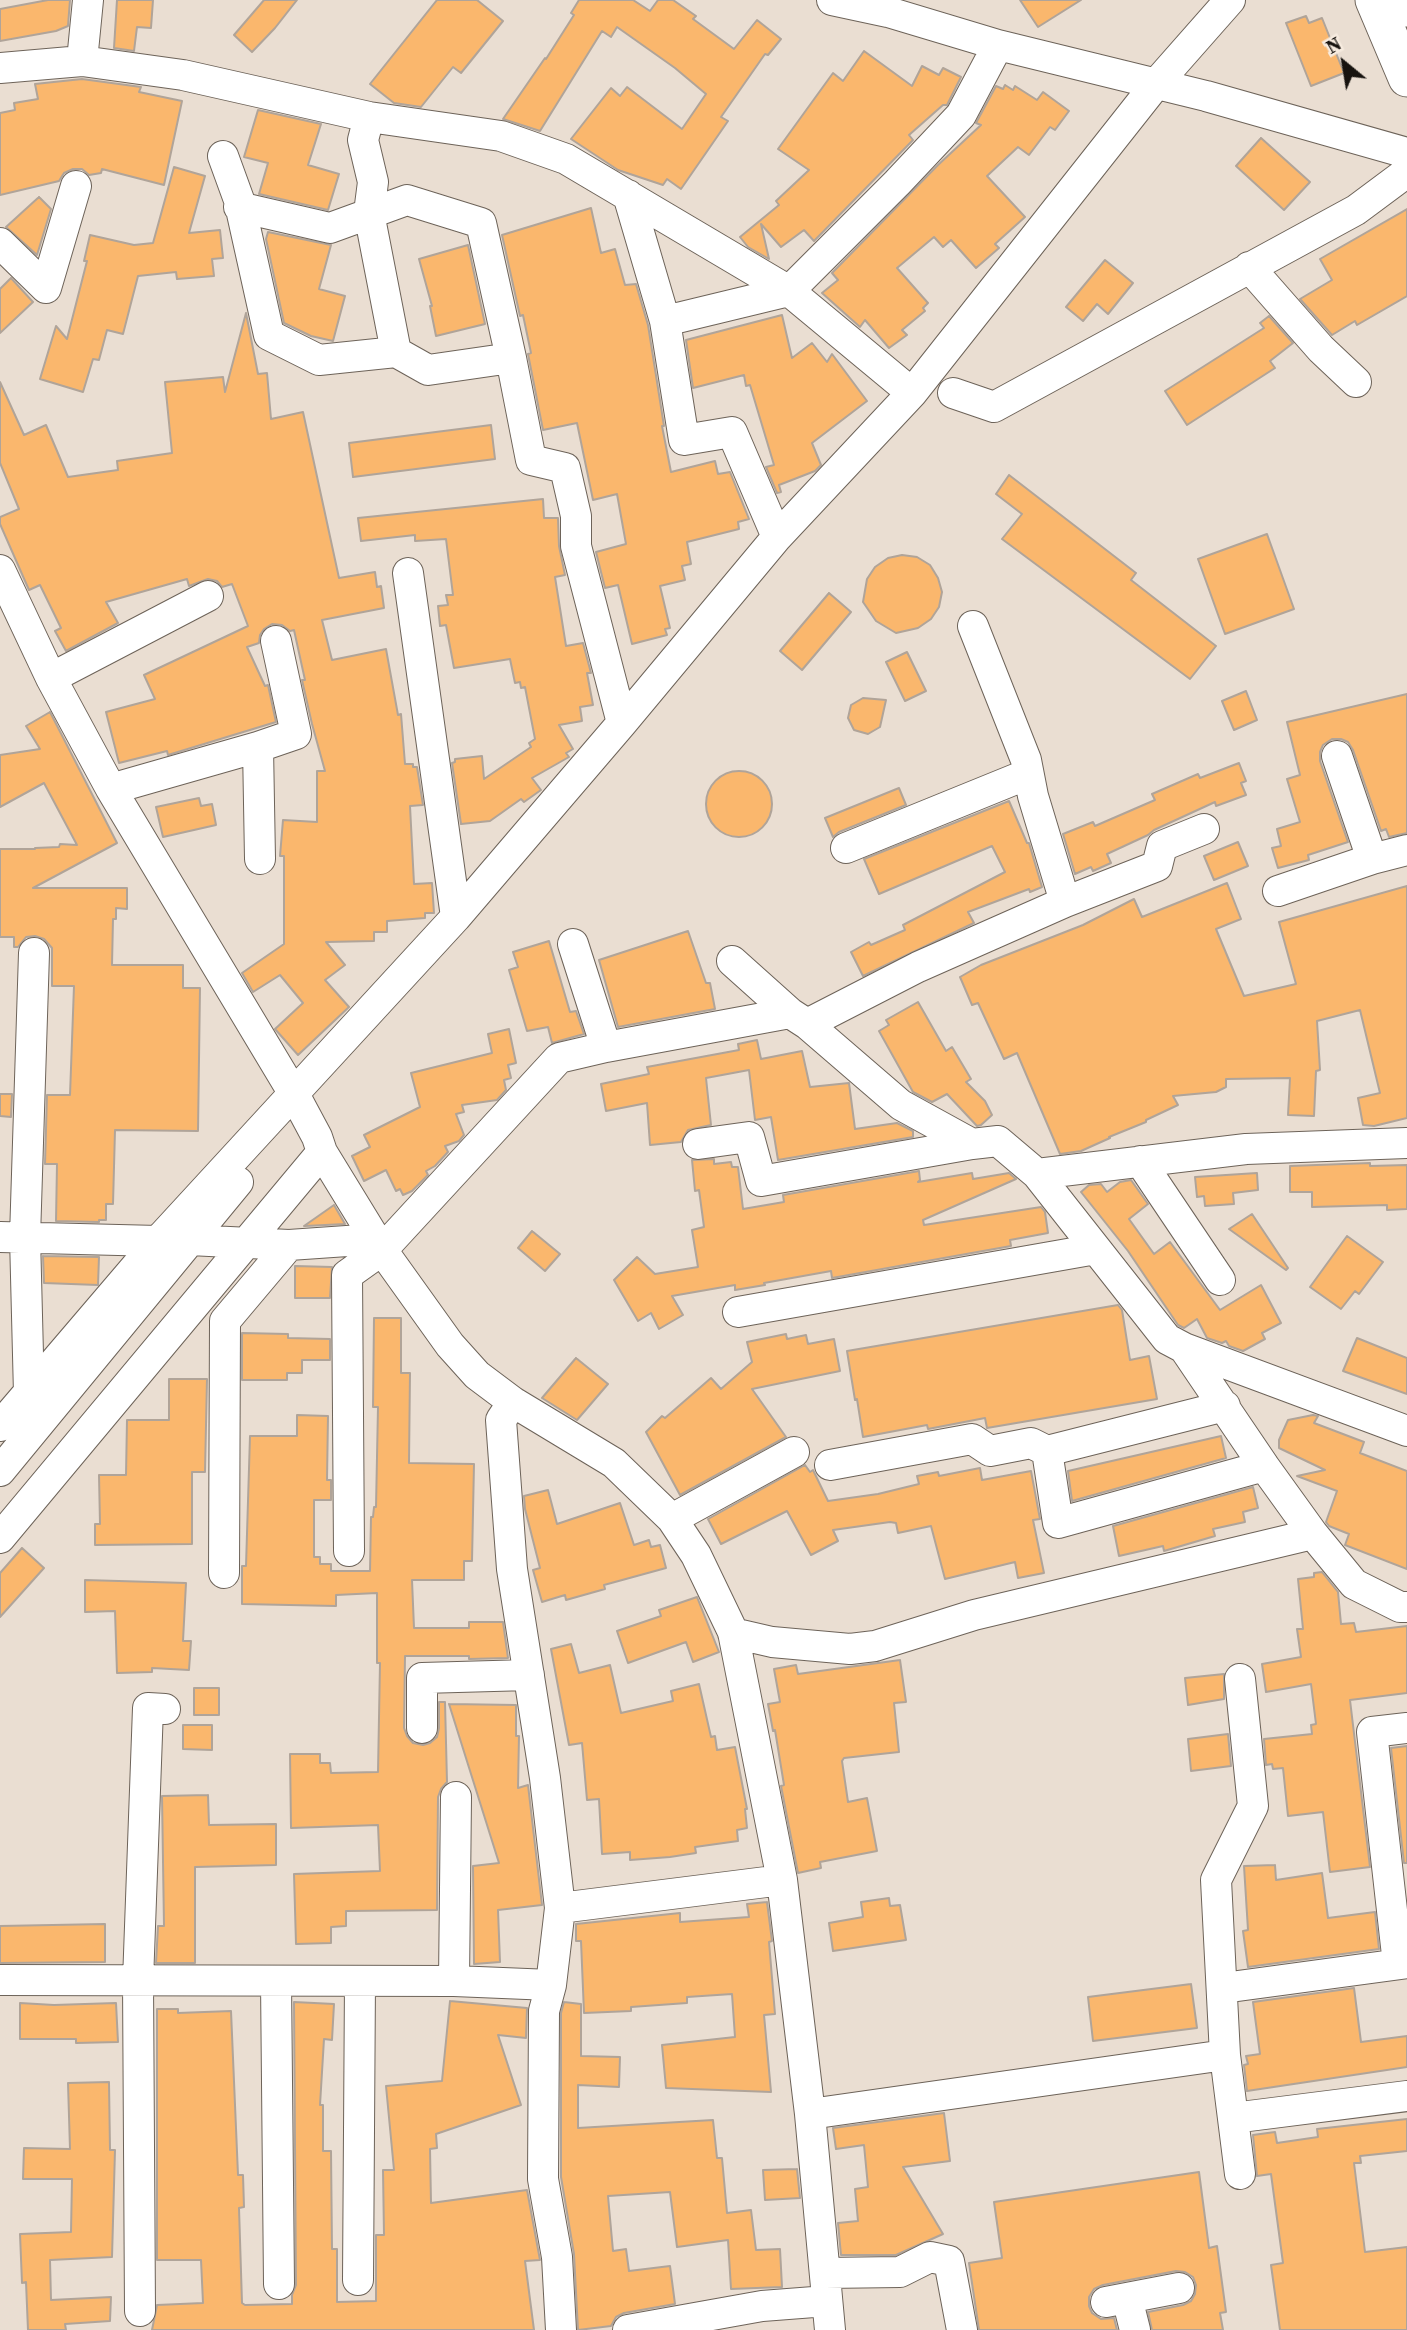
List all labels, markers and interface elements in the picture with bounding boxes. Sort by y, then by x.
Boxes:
north arrow [1309,28,1379,98]
text: N [1321,30,1346,60]

